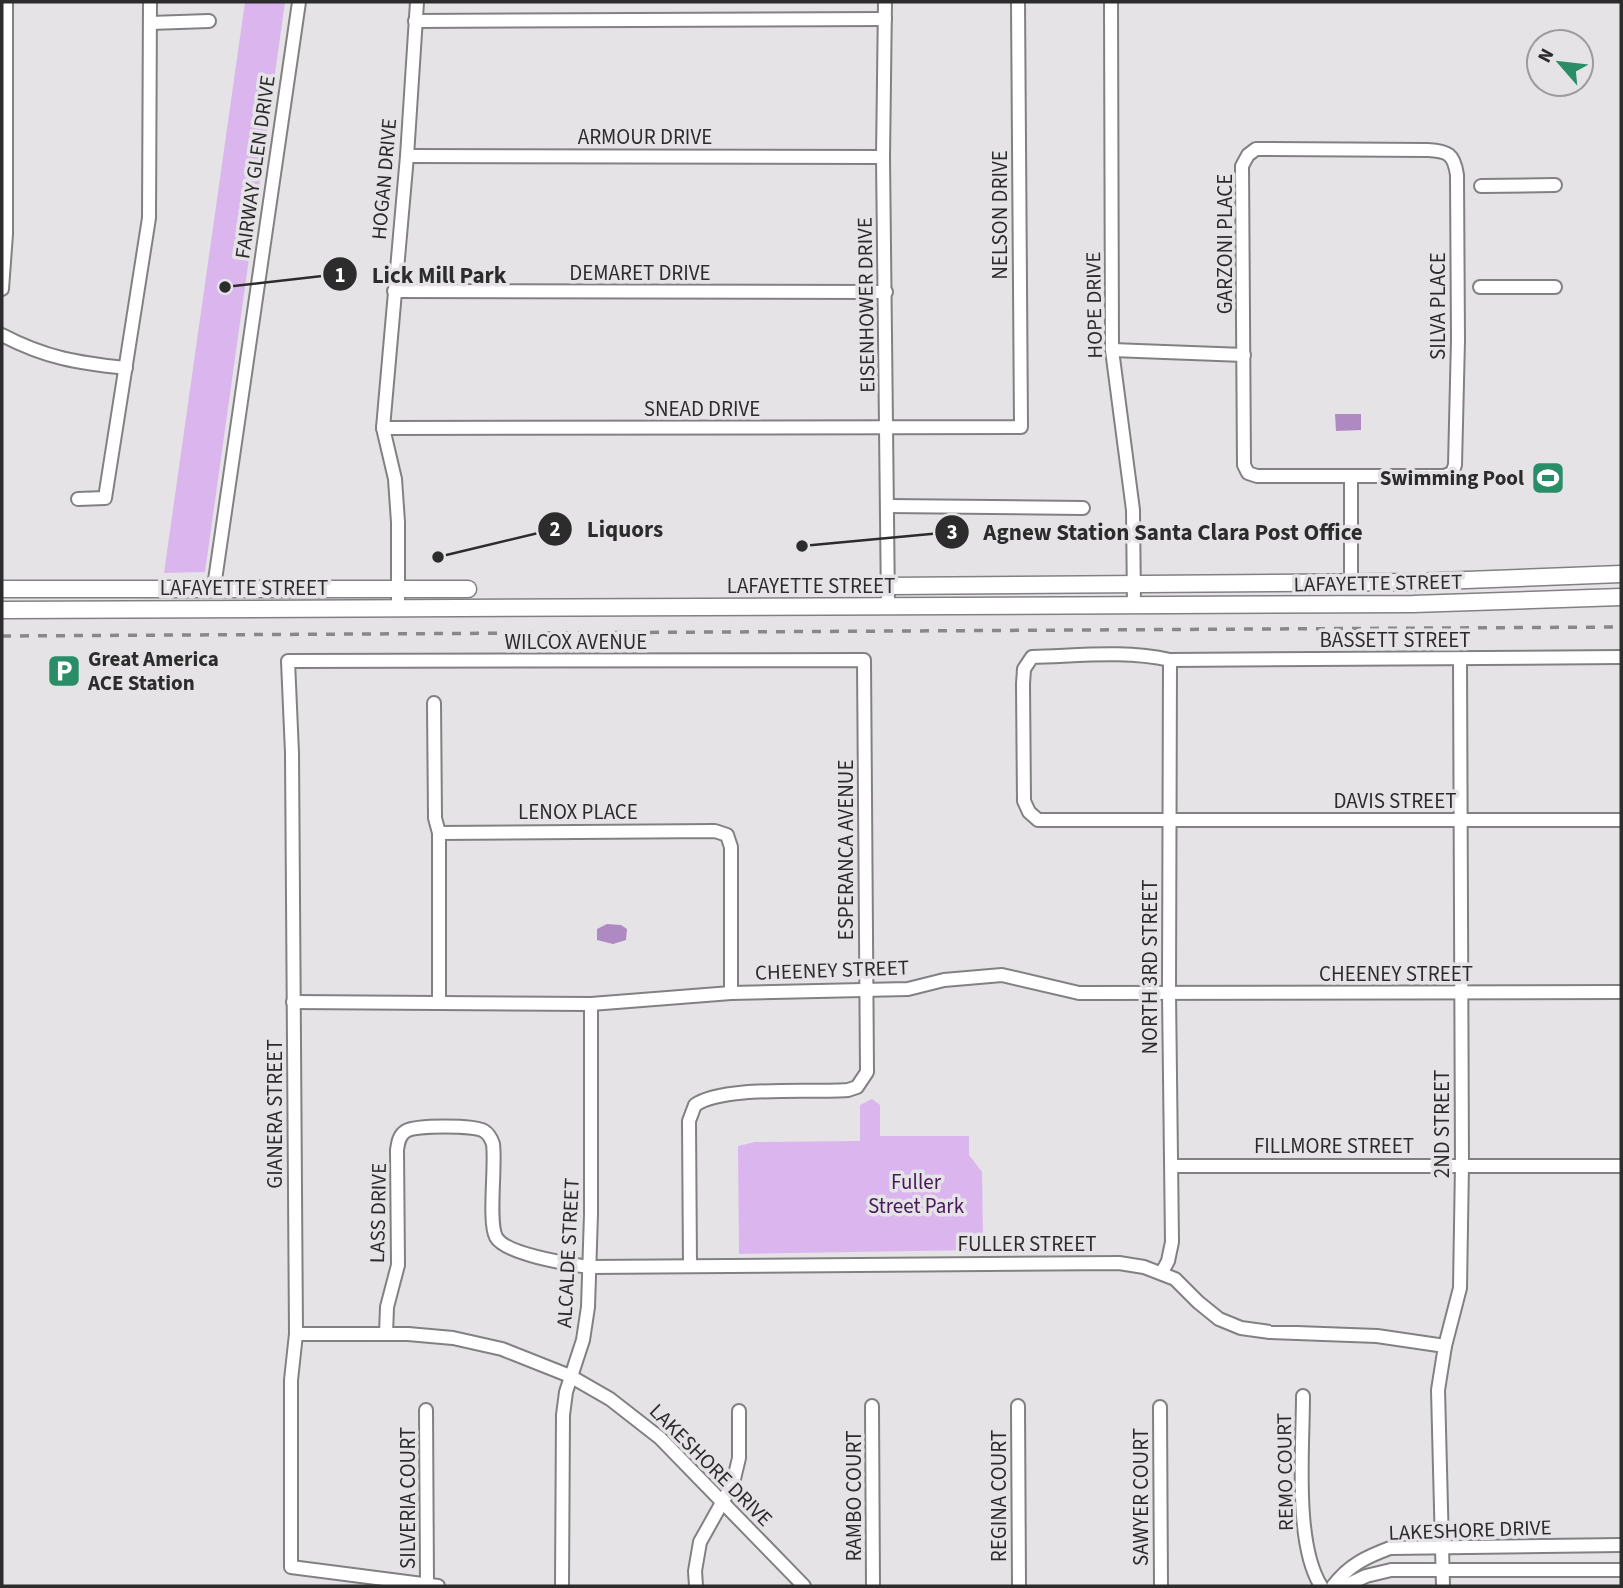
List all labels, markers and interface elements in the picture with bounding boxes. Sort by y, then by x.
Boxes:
north arrow [1525,28,1595,98]
text: N [1531,44,1561,68]
street label: FAIRWAY GLEN DRIVE [227,73,283,261]
street label: HOGAN DRIVE [364,117,404,241]
street label: ARMOUR DRIVE [578,122,712,152]
street label: NELSON DRIVE [985,150,1015,280]
street label: GARZONI PLACE [1210,174,1240,314]
street label: EISENHOWER DRIVE [849,217,883,393]
street label: HOPE DRIVE [1078,251,1110,359]
callout: Lick Mill Park [322,252,520,296]
street label: SILVA PLACE [1423,252,1453,360]
street label: DEMARET DRIVE [569,258,711,288]
text: Lick Mill Park [372,259,507,292]
text: 1 [334,260,346,290]
street label: SNEAD DRIVE [644,394,760,424]
sports icon: Swimming Pool [1529,459,1567,497]
place label: Swimming Pool [1380,463,1524,493]
callout: Liquors [537,507,677,551]
callout: Agnew Station Santa Clara Post Office [934,510,1377,554]
text: Liquors [587,513,663,546]
text: 2 [549,514,561,544]
text: Agnew Station Santa Clara Post Office [982,516,1363,549]
text: 3 [946,517,958,547]
street label: LAFAYETTE STREET [1293,567,1463,599]
street label: LAFAYETTE STREET [727,571,895,601]
street label: LAFAYETTE STREET [160,573,328,603]
street label: BASSETT STREET [1319,625,1471,655]
street label: WILCOX AVENUE [505,627,647,657]
place label: Great America ACE Station [87,644,219,698]
parking icon: Great America ACE Station [45,652,83,690]
street label: ESPERANCA AVENUE [831,760,861,940]
street label: DAVIS STREET [1334,786,1456,816]
street label: LENOX PLACE [518,797,638,827]
street label: NORTH 3RD STREET [1135,879,1165,1055]
street label: CHEENEY STREET [754,952,910,988]
street label: CHEENEY STREET [1319,959,1473,989]
street label: GIANERA STREET [260,1039,290,1189]
street label: 2ND STREET [1427,1070,1457,1178]
street label: FILLMORE STREET [1254,1131,1414,1161]
street label: LASS DRIVE [362,1163,394,1263]
park label: Fuller Street Park [868,1167,965,1221]
street label: ALCALDE STREET [549,1177,587,1329]
street label: FULLER STREET [958,1229,1096,1259]
street label: LAKESHORE DRIVE [643,1397,779,1533]
street label: REMO COURT [1269,1413,1301,1531]
street label: SILVERIA COURT [393,1427,423,1569]
street label: SAWYER COURT [1126,1428,1156,1566]
street label: REGINA COURT [984,1430,1014,1562]
street label: RAMBO COURT [839,1431,869,1561]
street label: LAKESHORE DRIVE [1388,1512,1552,1548]

